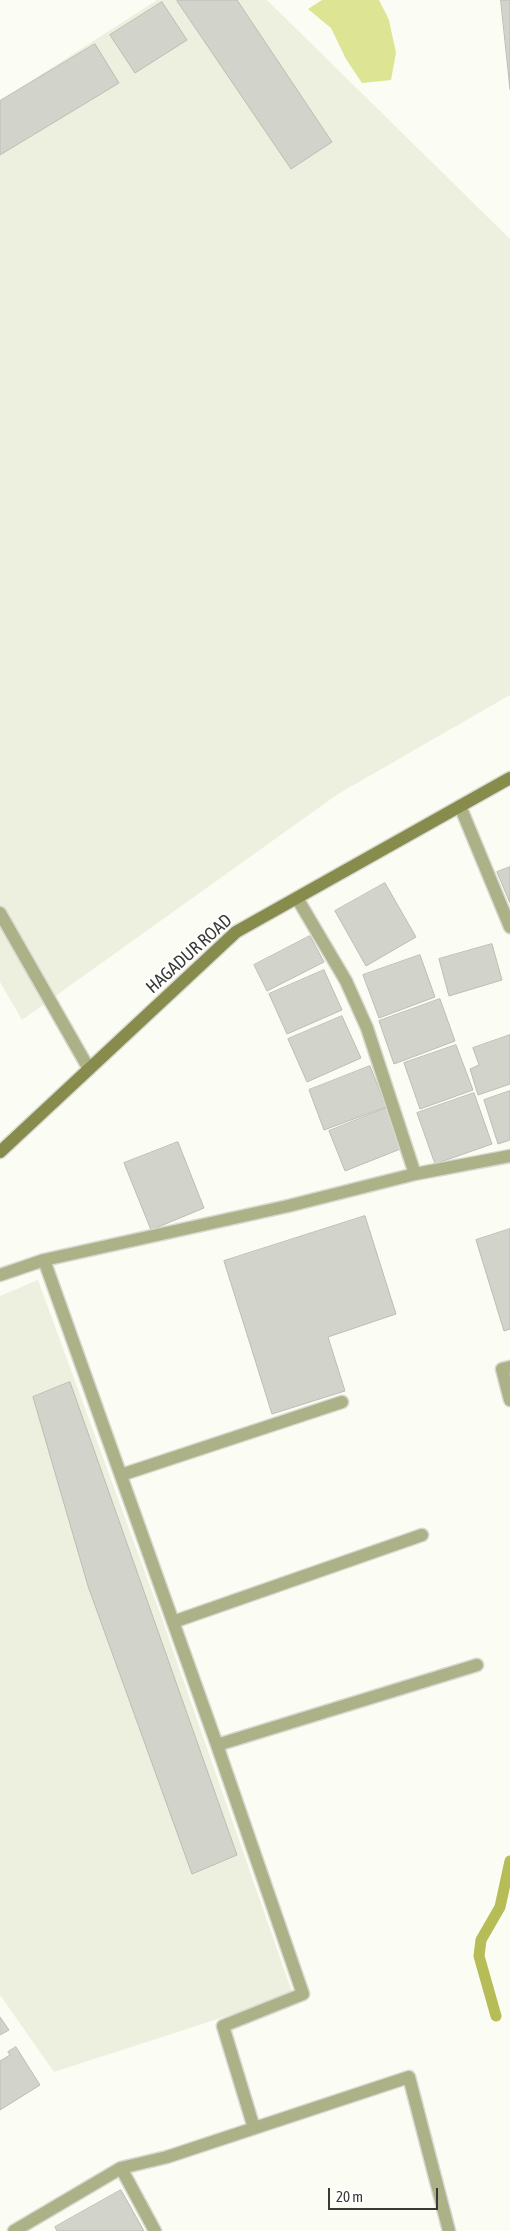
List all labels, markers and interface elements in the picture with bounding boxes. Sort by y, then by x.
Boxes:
street label: HAGADUR ROAD [142,910,236,998]
scale bar [330,2178,440,2210]
text: 20 m [336,2188,363,2205]

